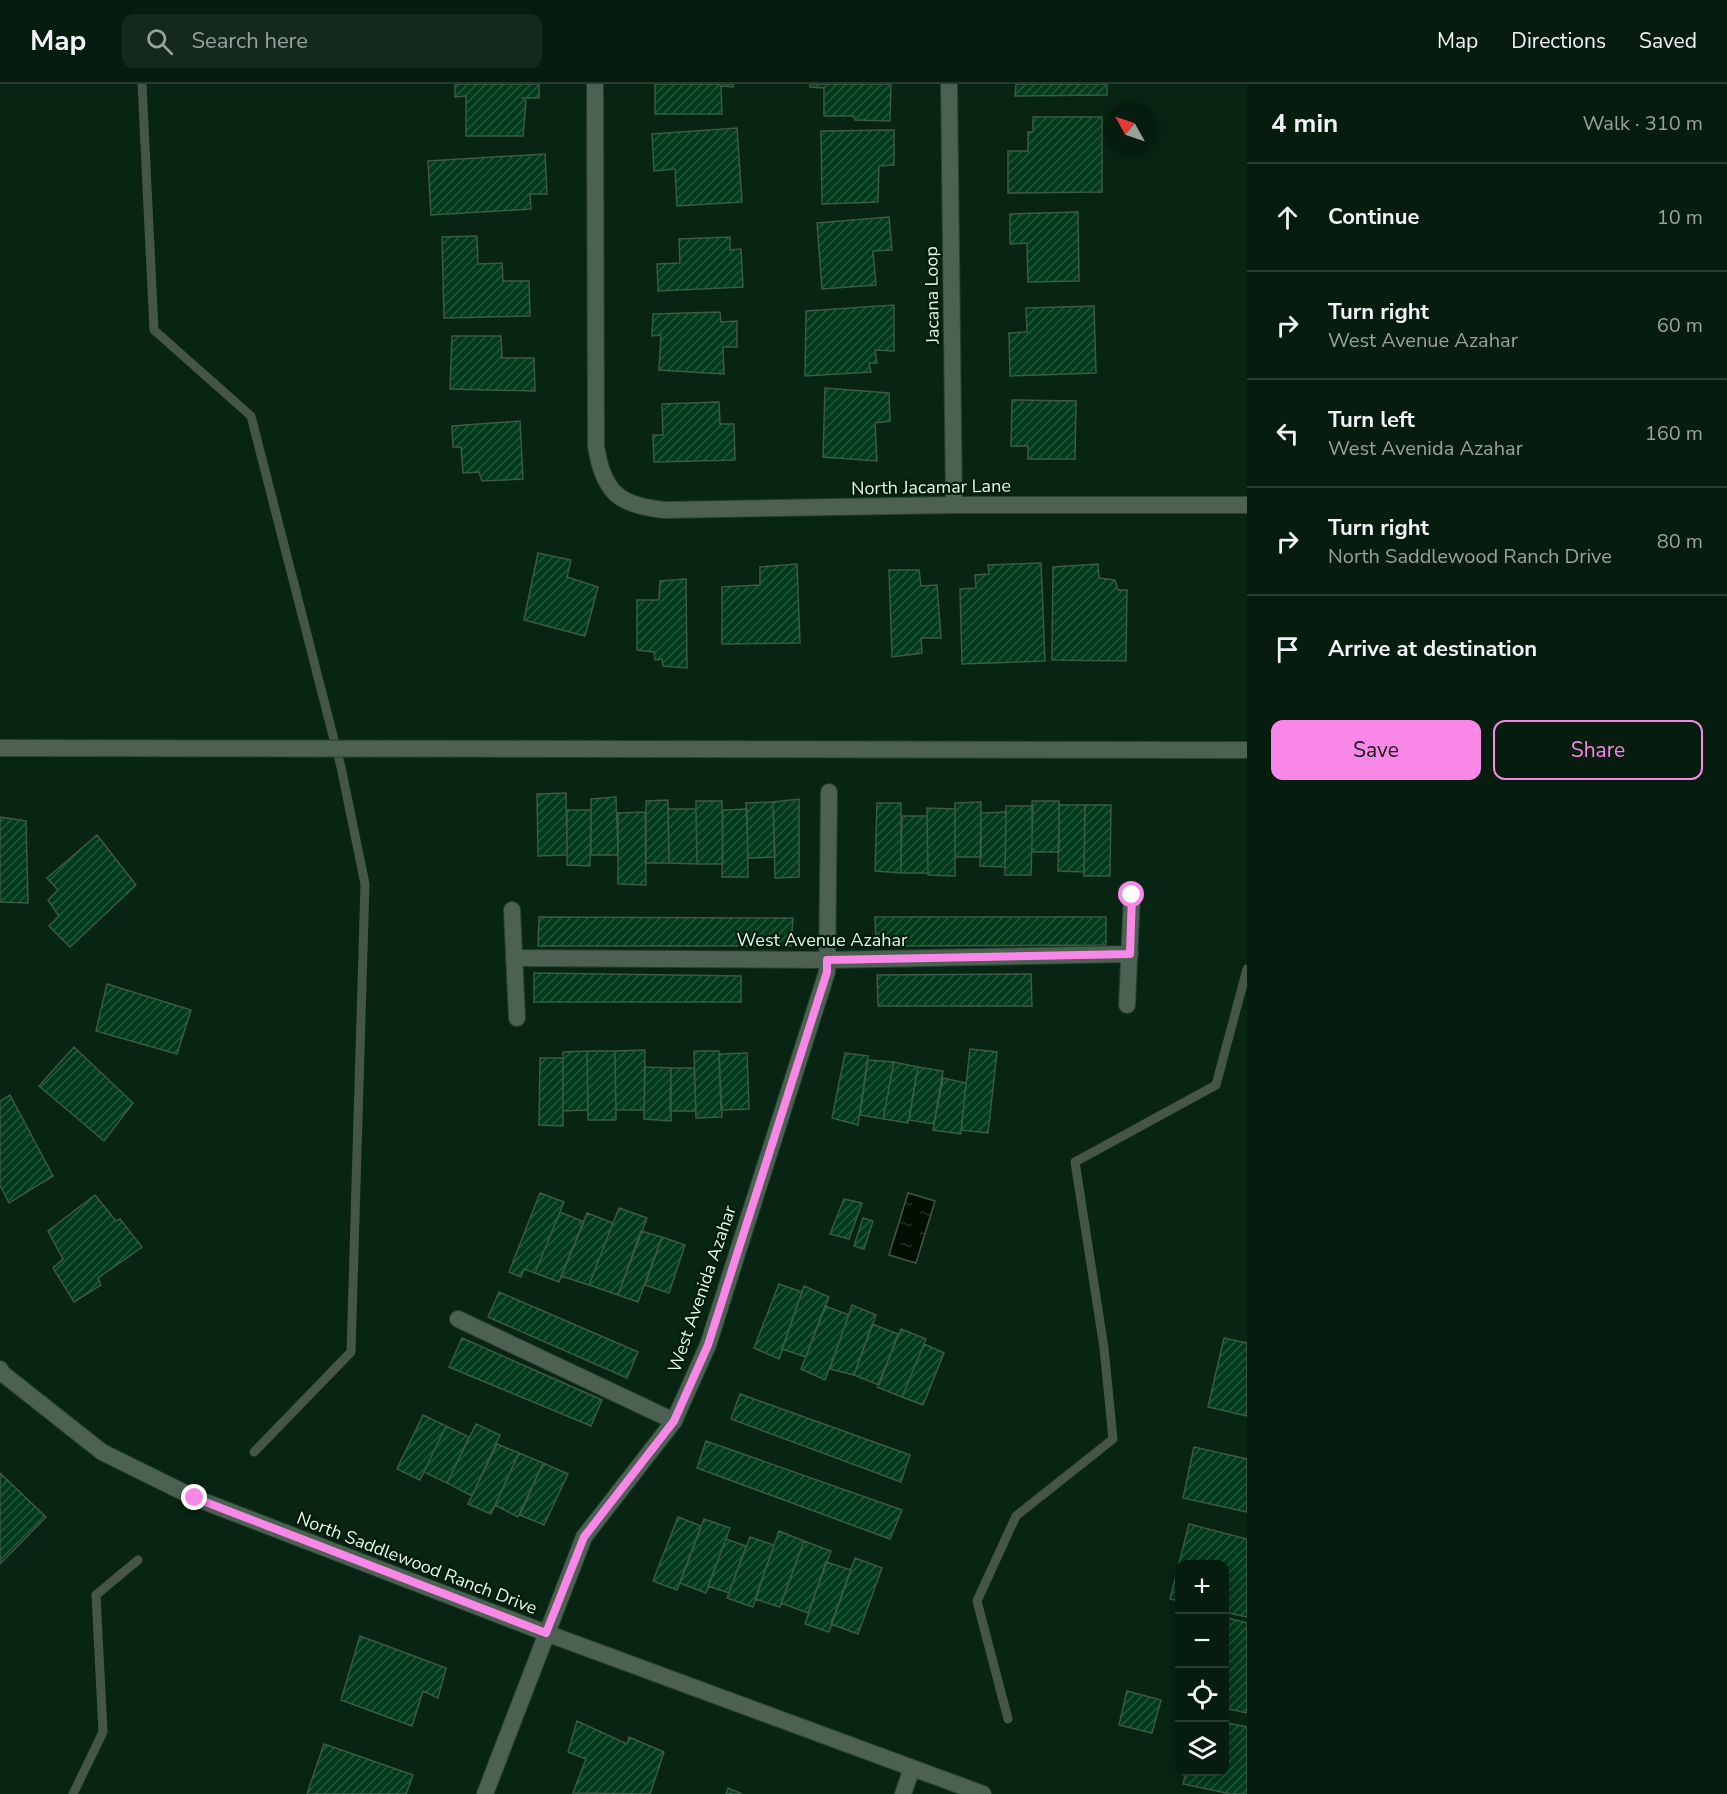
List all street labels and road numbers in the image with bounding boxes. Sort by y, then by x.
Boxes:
street label: Jacana Loop [919,246,945,345]
street label: North Jacamar Lane [851,474,1011,500]
street label: West Avenue Azahar [737,928,908,952]
street label: West Avenida Azahar [662,1202,742,1376]
street label: North Saddlewood Ranch Drive [293,1506,541,1620]

